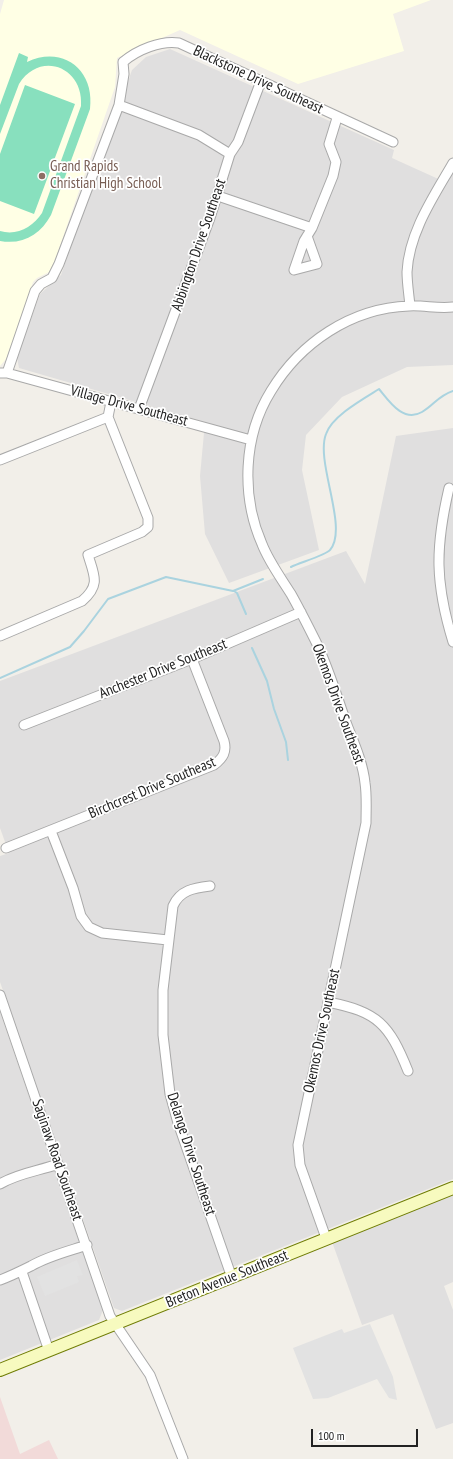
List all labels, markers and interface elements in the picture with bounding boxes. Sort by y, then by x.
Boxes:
street label: Blackstone Drive Southeast [190,42,326,118]
place label: Grand Rapids Christian High School [50,158,161,193]
marker: Grand Rapids Christian High School [37,171,47,181]
street label: Abbington Drive Southeast [168,177,230,313]
street label: Village Drive Southeast [68,382,190,430]
street label: Anchester Drive Southeast [96,635,230,703]
street label: Okemos Drive Southeast [308,641,368,767]
street label: Birchcrest Drive Southeast [86,753,218,823]
street label: Okemos Drive Southeast [300,967,344,1095]
street label: Delange Drive Southeast [163,1090,219,1218]
street label: Saginaw Road Southeast [28,1097,86,1223]
street label: Breton Avenue Southeast [163,1246,291,1312]
scale bar [313,1421,420,1447]
text: 100 m [318,1428,345,1443]

